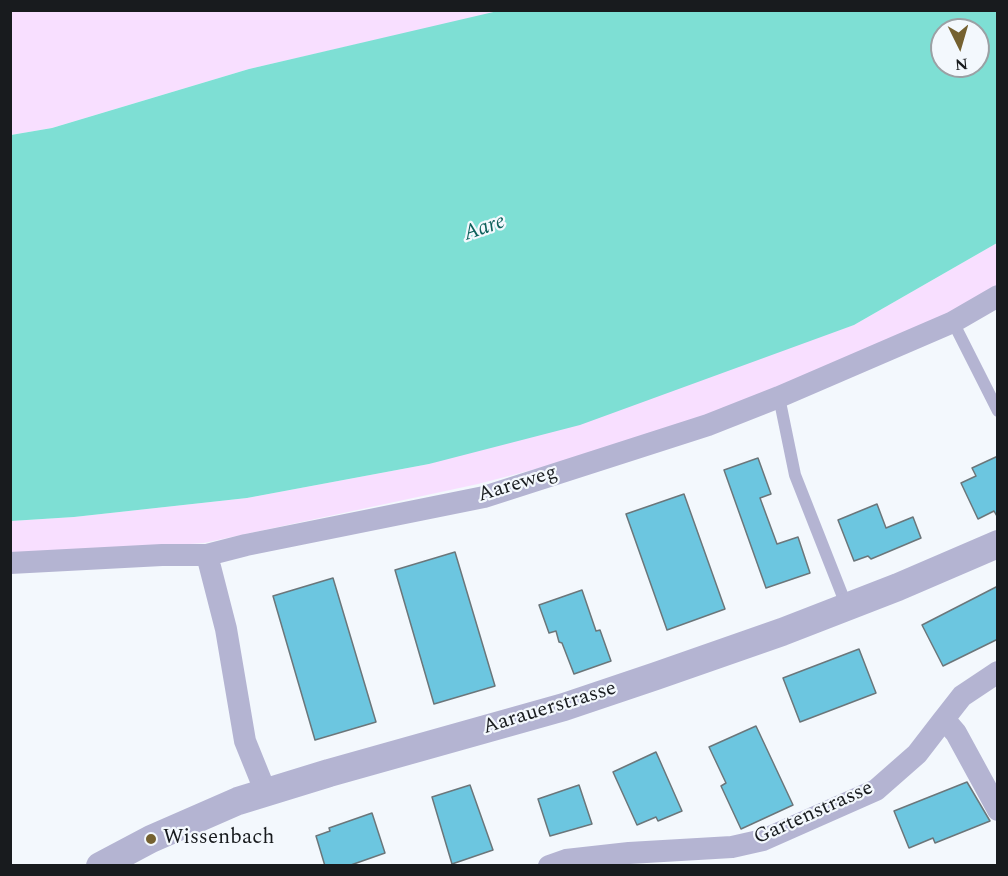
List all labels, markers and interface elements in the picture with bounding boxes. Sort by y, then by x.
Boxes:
north arrow [930,18,990,78]
text: N [954,51,969,76]
water label: Aare [461,210,509,248]
street label: Aareweg [475,461,561,509]
street label: Aarauerstrasse [480,677,620,741]
street label: Gartenstrasse [750,776,878,852]
place label: Wissenbach [163,826,274,852]
marker: Wissenbach [144,832,158,846]

